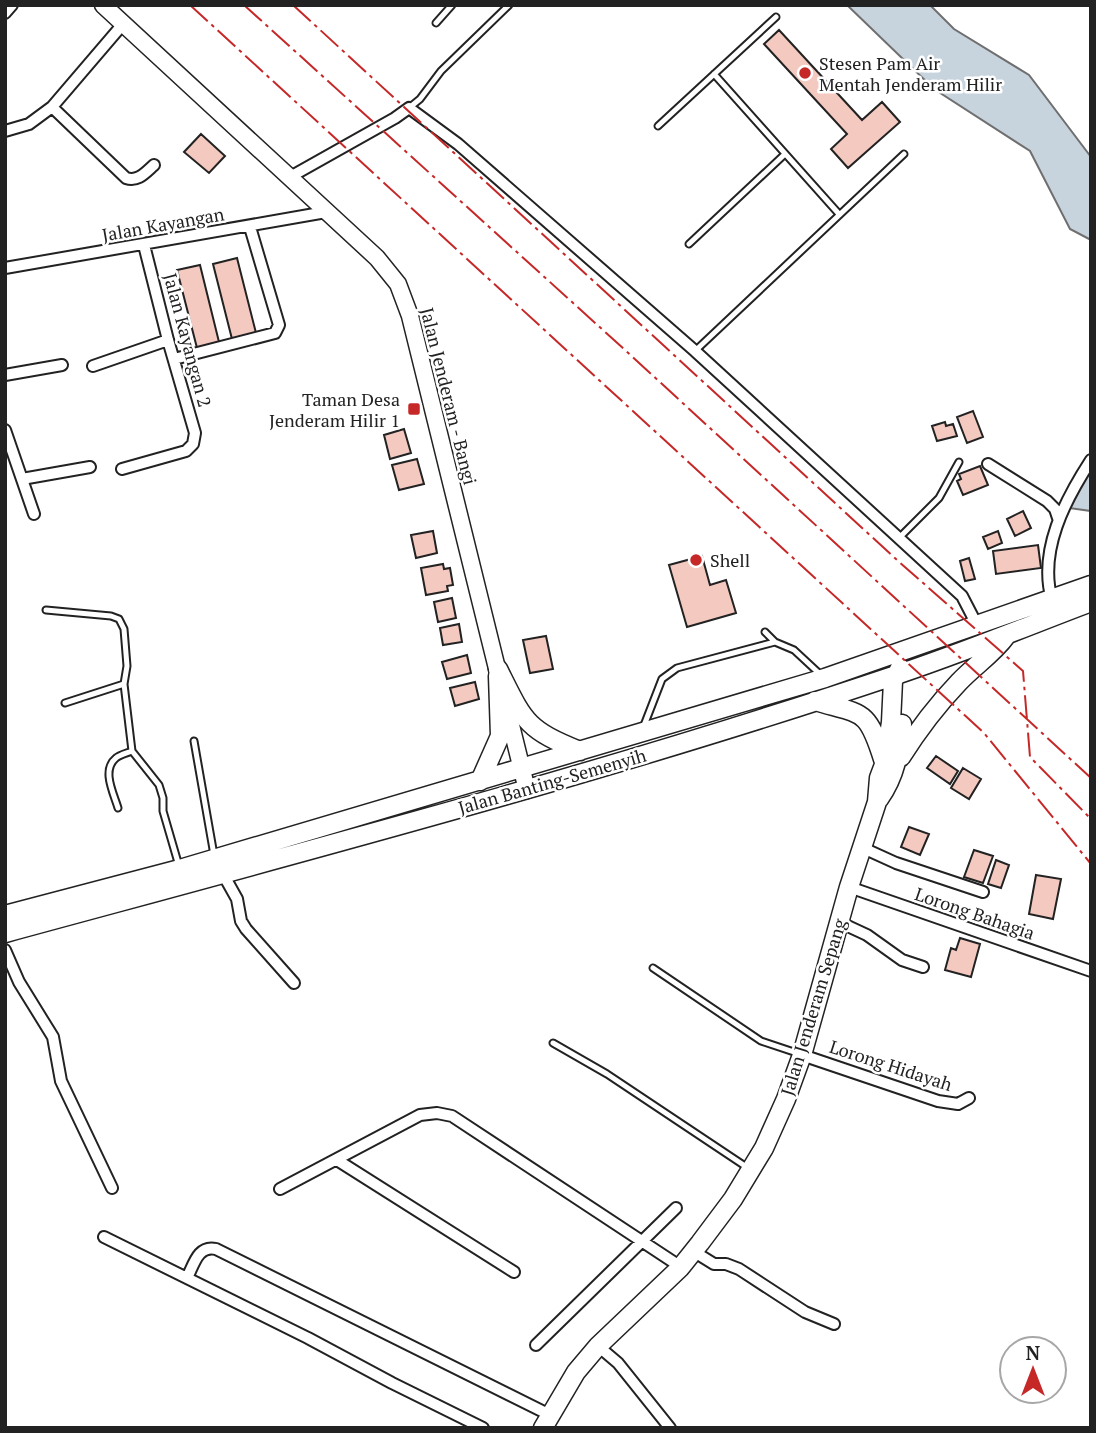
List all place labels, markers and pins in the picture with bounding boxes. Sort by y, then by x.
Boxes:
place label: Stesen Pam Air Mentah Jenderam Hilir [819,51,1002,96]
marker: Stesen Pam Air Mentah Jenderam Hilir [797,65,813,81]
place label: Taman Desa Jenderam Hilir 1 [269,387,400,432]
marker: Taman Desa Jenderam Hilir 1 [406,401,422,417]
place label: Shell [710,548,750,572]
marker: Shell [688,552,704,568]

